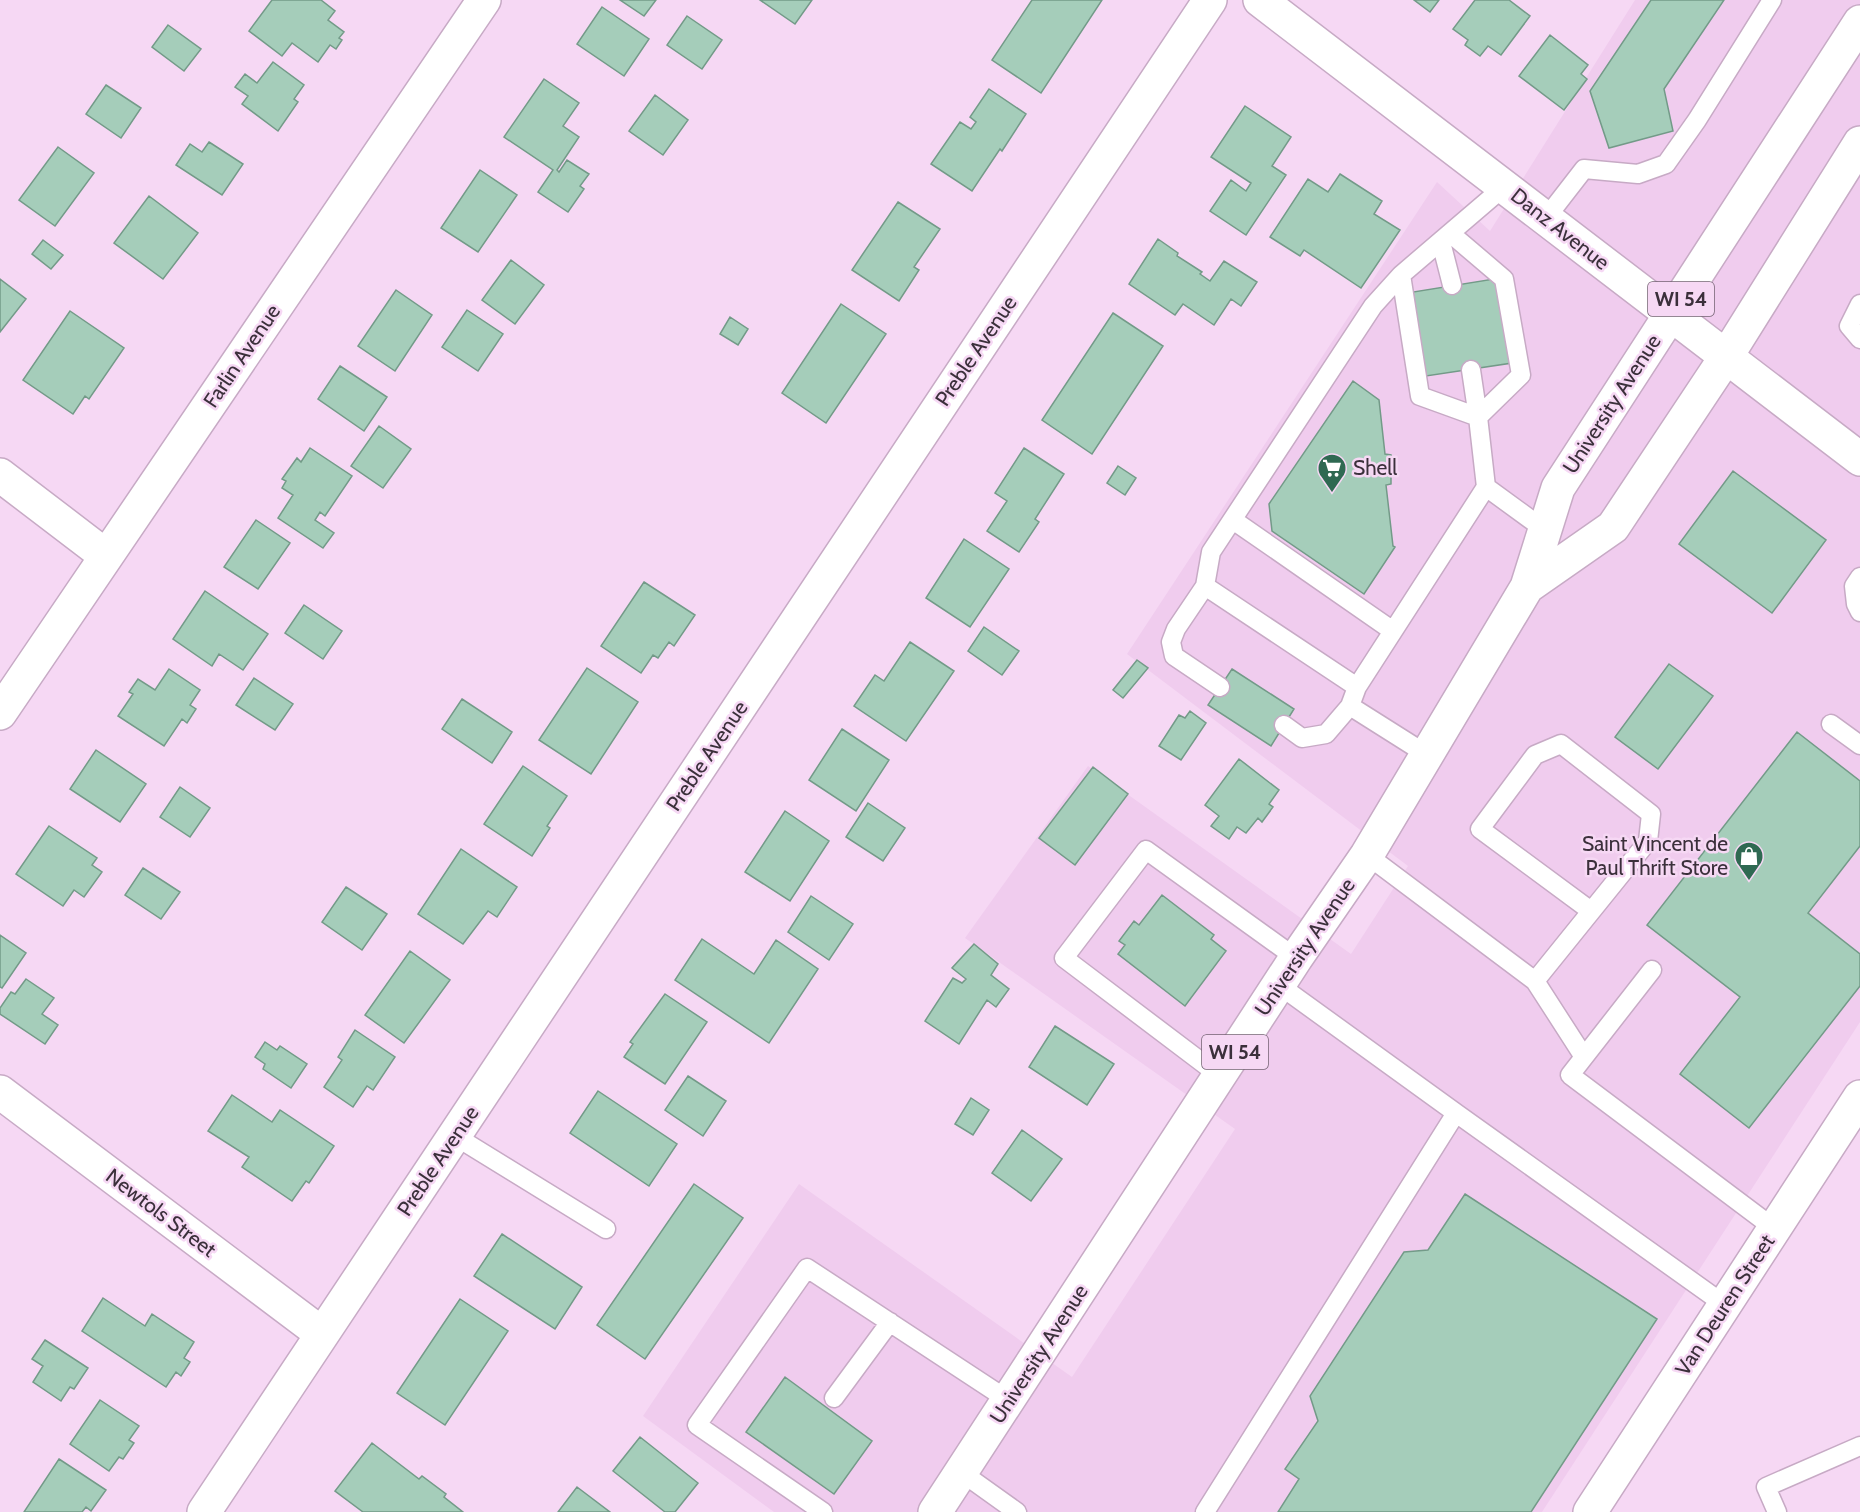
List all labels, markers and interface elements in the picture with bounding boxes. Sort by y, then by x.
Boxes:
street label: Danz Avenue [1506,182,1615,275]
road number: WI 54 [1648,282,1714,316]
street label: Preble Avenue [930,291,1022,411]
street label: Farlin Avenue [198,299,285,412]
street label: University Avenue [1557,329,1666,478]
supermarket icon: Shell [1316,452,1348,494]
place label: Shell [1353,455,1397,480]
street label: Preble Avenue [661,696,753,816]
place label: Saint Vincent de Paul Thrift Store [1582,831,1728,880]
shop icon: Saint Vincent de Paul Thrift Store [1733,840,1765,882]
street label: University Avenue [1249,873,1360,1020]
road number: WI 54 [1202,1035,1268,1069]
street label: Preble Avenue [392,1101,484,1221]
street label: Newtols Street [101,1163,221,1262]
street label: Van Deuren Street [1670,1230,1779,1380]
street label: University Avenue [984,1279,1093,1428]

